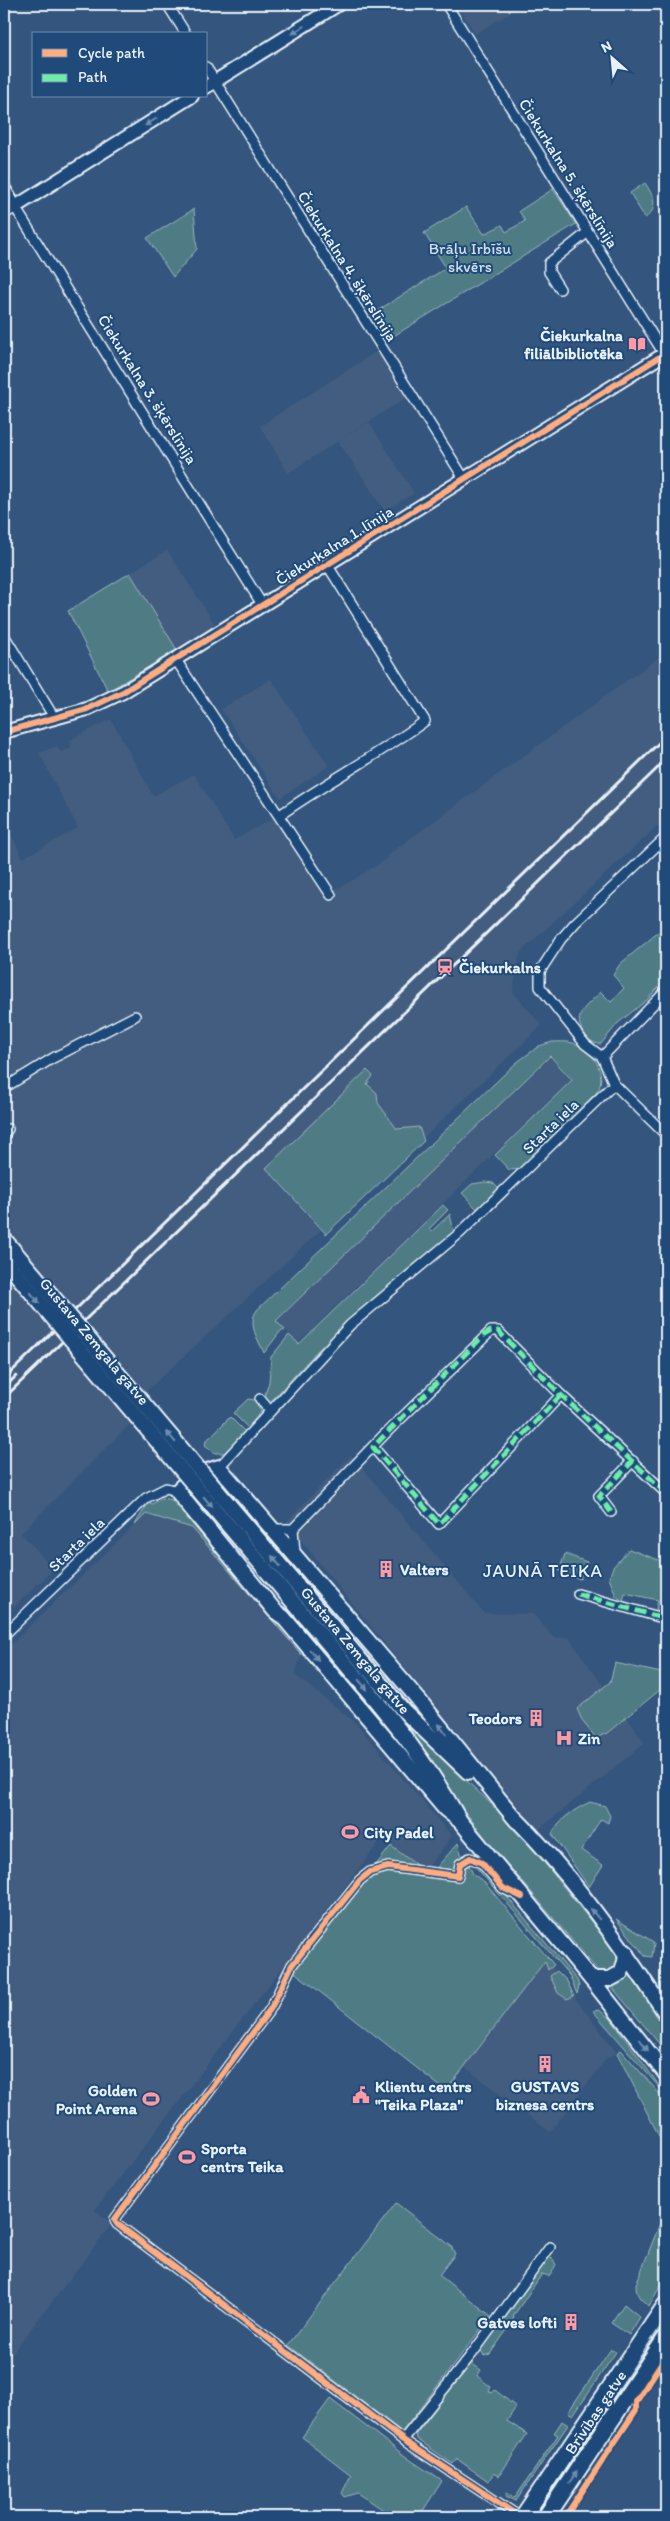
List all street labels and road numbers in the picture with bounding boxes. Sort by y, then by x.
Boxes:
street label: Čiekurkalna 5. šķērslīnija [515,95,622,251]
street label: Čiekurkalna 4. šķērslīnija [294,188,402,345]
street label: Čiekurkalna 3. šķērslīnija [94,311,201,468]
street label: Čiekurkalna 1. līnija [272,502,397,589]
street label: Starta iela [518,1095,583,1158]
street label: Gustava Zemgala gatve [36,1274,153,1409]
street label: Starta iela [44,1513,109,1576]
street label: Gustava Zemgala gatve [297,1583,414,1718]
street label: Brīvības gatve [560,2367,631,2458]

